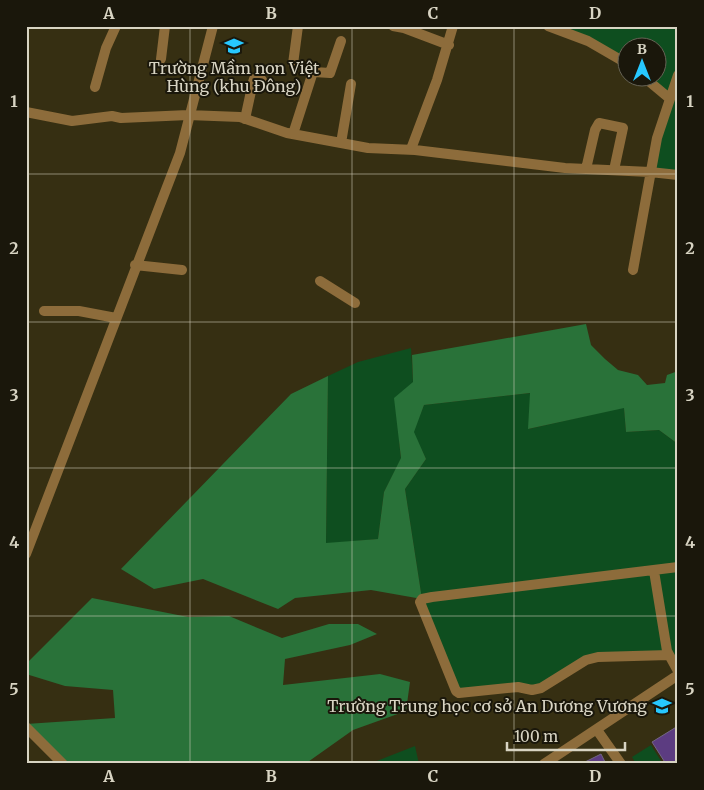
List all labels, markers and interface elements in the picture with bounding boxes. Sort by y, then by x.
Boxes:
text: A [102,3,115,23]
text: B [265,3,277,23]
text: C [428,3,438,23]
text: D [589,3,601,23]
school or university icon: Trường Mầm non Việt Hùng (khu Đông) [223,35,245,57]
north arrow [616,38,666,88]
text: B [637,40,647,58]
place label: Trường Mầm non Việt Hùng (khu Đông) [149,58,320,96]
text: 1 [10,91,18,111]
text: 1 [686,91,694,111]
text: 2 [9,238,19,258]
text: 2 [685,238,695,258]
text: 3 [9,385,19,405]
text: 3 [685,385,695,405]
text: 4 [9,532,19,552]
text: 4 [685,532,695,552]
text: 5 [9,679,19,699]
text: 5 [685,679,695,699]
school or university icon: Trường Trung học cơ sở An Dương Vương [651,695,673,717]
place label: Trường Trung học cơ sở An Dương Vương [327,696,647,716]
scale bar [507,720,624,752]
text: 100 m [514,727,558,746]
text: A [102,766,115,786]
text: B [265,766,277,786]
text: C [428,766,438,786]
text: D [589,766,601,786]

